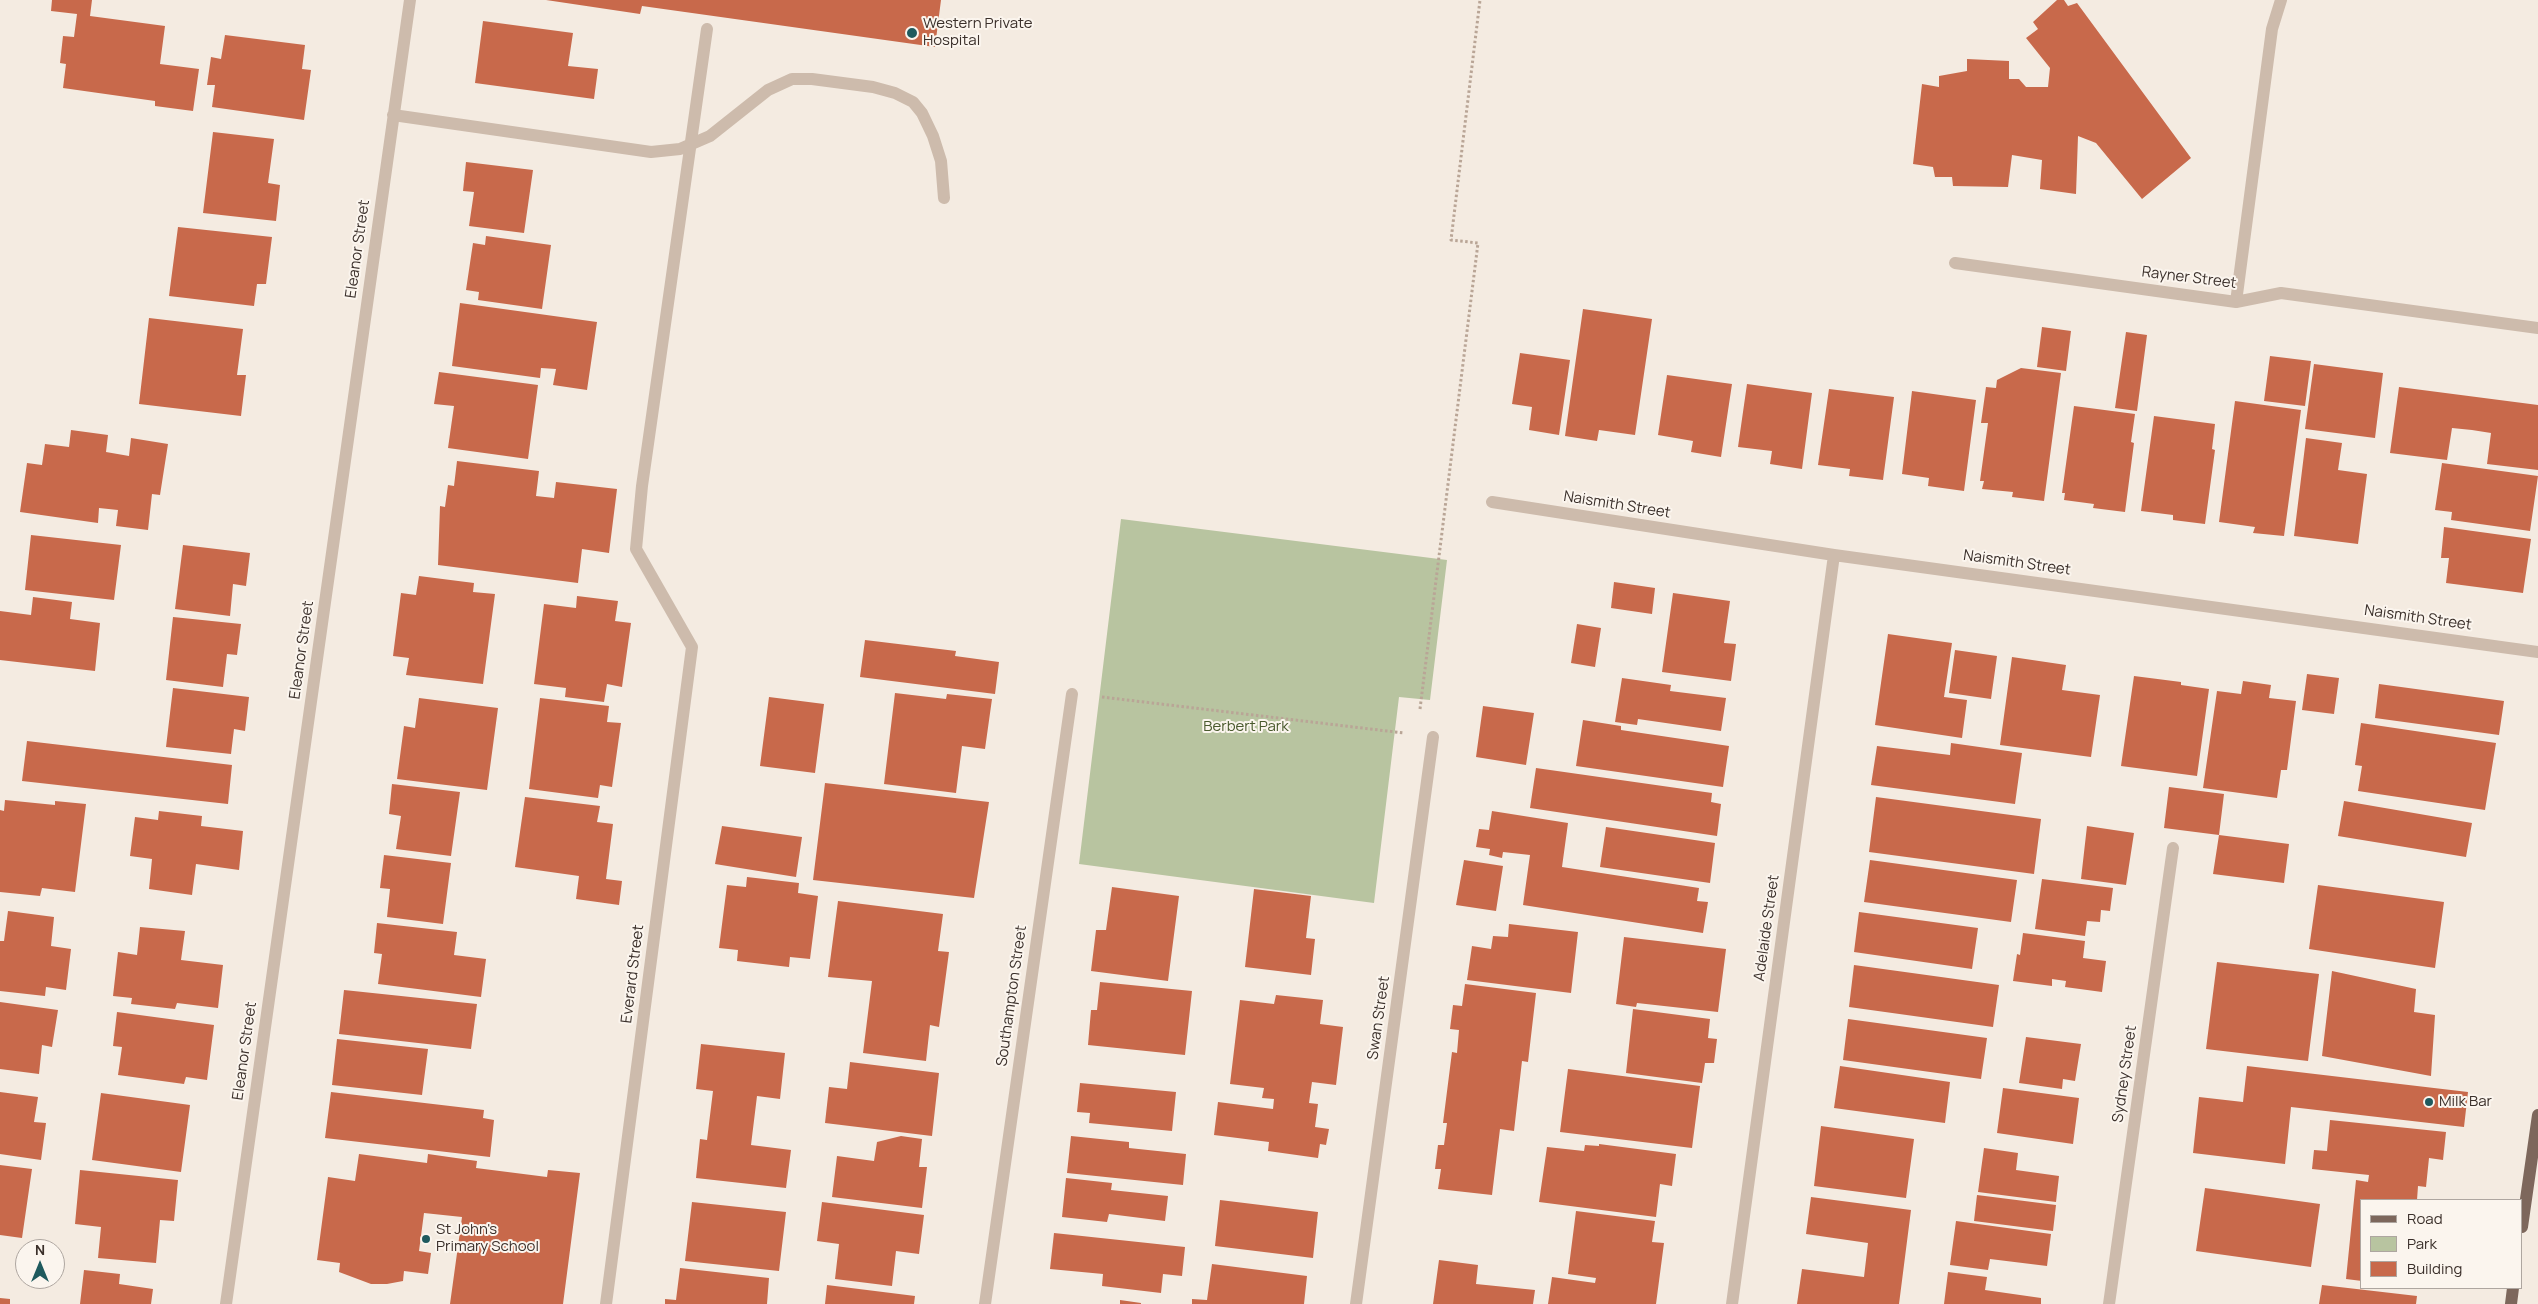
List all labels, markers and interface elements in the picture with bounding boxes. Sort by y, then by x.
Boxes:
place label: Western Private Hospital [923,15,1033,50]
marker: Western Private Hospital [905,26,919,40]
street label: Eleanor Street [342,199,374,299]
street label: Rayner Street [2141,263,2237,293]
street label: Naismith Street [1562,488,1672,522]
street label: Naismith Street [1962,547,2072,579]
street label: Eleanor Street [286,600,318,700]
street label: Naismith Street [2363,602,2473,634]
park label: Berbert Park [1203,718,1289,736]
street label: Adelaide Street [1751,874,1783,982]
street label: Everard Street [618,924,648,1024]
street label: Southampton Street [993,924,1031,1068]
street label: Swan Street [1364,975,1394,1061]
street label: Eleanor Street [229,1001,261,1101]
street label: Sydney Street [2109,1024,2141,1124]
place label: Milk Bar [2439,1093,2492,1111]
marker: Milk Bar [2423,1096,2435,1108]
legend [2360,1199,2523,1289]
text: Road [2407,1208,2443,1229]
place label: St John's Primary School [436,1221,539,1256]
marker: St John's Primary School [420,1233,432,1245]
text: Park [2407,1233,2437,1254]
north arrow [15,1239,65,1289]
text: N [35,1240,45,1259]
text: Building [2407,1258,2462,1279]

